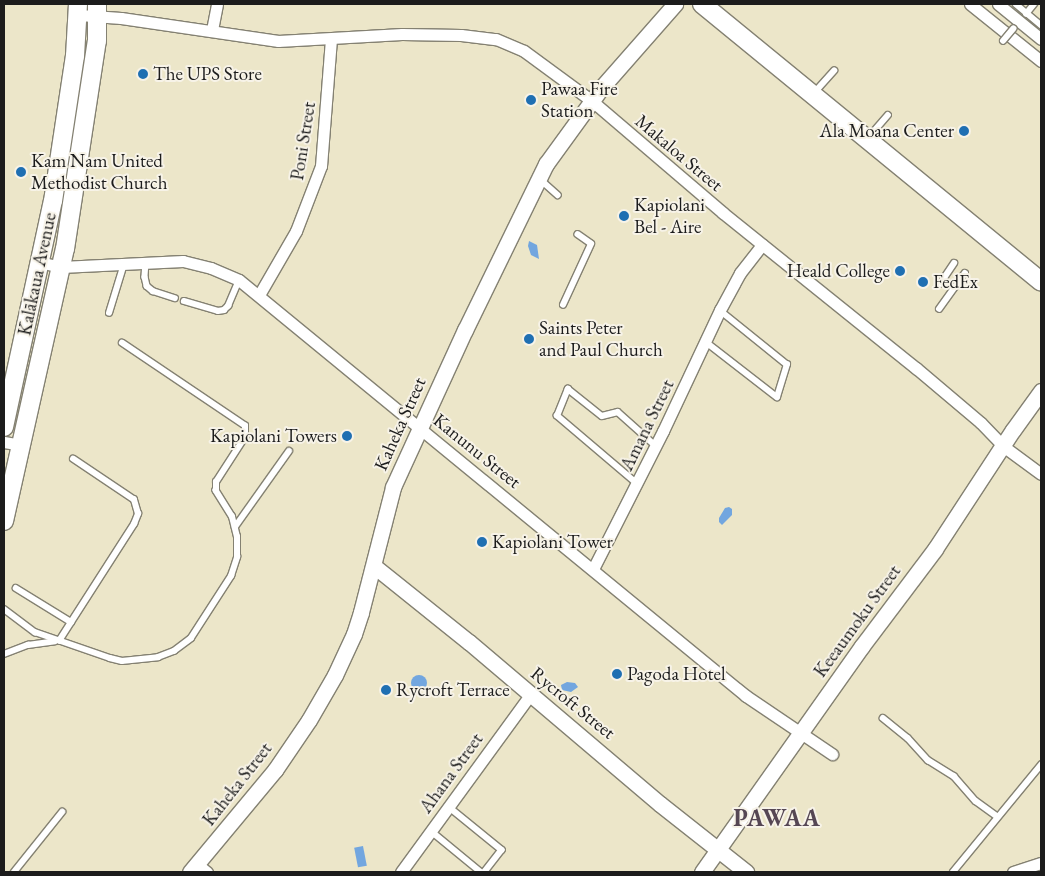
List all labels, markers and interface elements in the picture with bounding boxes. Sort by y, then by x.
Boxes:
place label: The UPS Store [153,63,262,85]
marker: The UPS Store [137,68,149,80]
place label: Pawaa Fire Station [541,78,618,122]
marker: Pawaa Fire Station [525,94,537,106]
street label: Poni Street [286,100,320,182]
street label: Makaloa Street [630,110,728,196]
place label: Ala Moana Center [819,120,954,142]
marker: Ala Moana Center [958,125,970,137]
place label: Kam Nam United Methodist Church [31,150,168,194]
marker: Kam Nam United Methodist Church [15,166,27,178]
place label: Kapiolani Bel - Aire [634,194,705,238]
street label: Kalākaua Avenue [13,210,61,338]
marker: Kapiolani Bel - Aire [618,210,630,222]
place label: Heald College [787,260,890,282]
marker: Heald College [894,265,906,277]
place label: FedEx [933,271,978,293]
marker: FedEx [917,276,929,288]
place label: Saints Peter and Paul Church [539,317,663,361]
marker: Saints Peter and Paul Church [523,333,535,345]
street label: Kaheka Street [369,374,431,474]
street label: Amana Street [615,376,679,474]
street label: Kanunu Street [429,409,525,493]
place label: Kapiolani Towers [210,425,337,447]
marker: Kapiolani Towers [341,430,353,442]
place label: Kapiolani Tower [492,531,613,553]
marker: Kapiolani Tower [476,536,488,548]
street label: Keeaumoku Street [809,560,905,682]
street label: Rycroft Street [526,662,620,744]
place label: Pagoda Hotel [627,663,726,685]
marker: Pagoda Hotel [611,668,623,680]
place label: Rycroft Terrace [396,679,510,701]
marker: Rycroft Terrace [380,684,392,696]
street label: Ahana Street [414,728,488,818]
street label: Kaheka Street [197,738,277,830]
district label: PAWAA [733,804,821,832]

